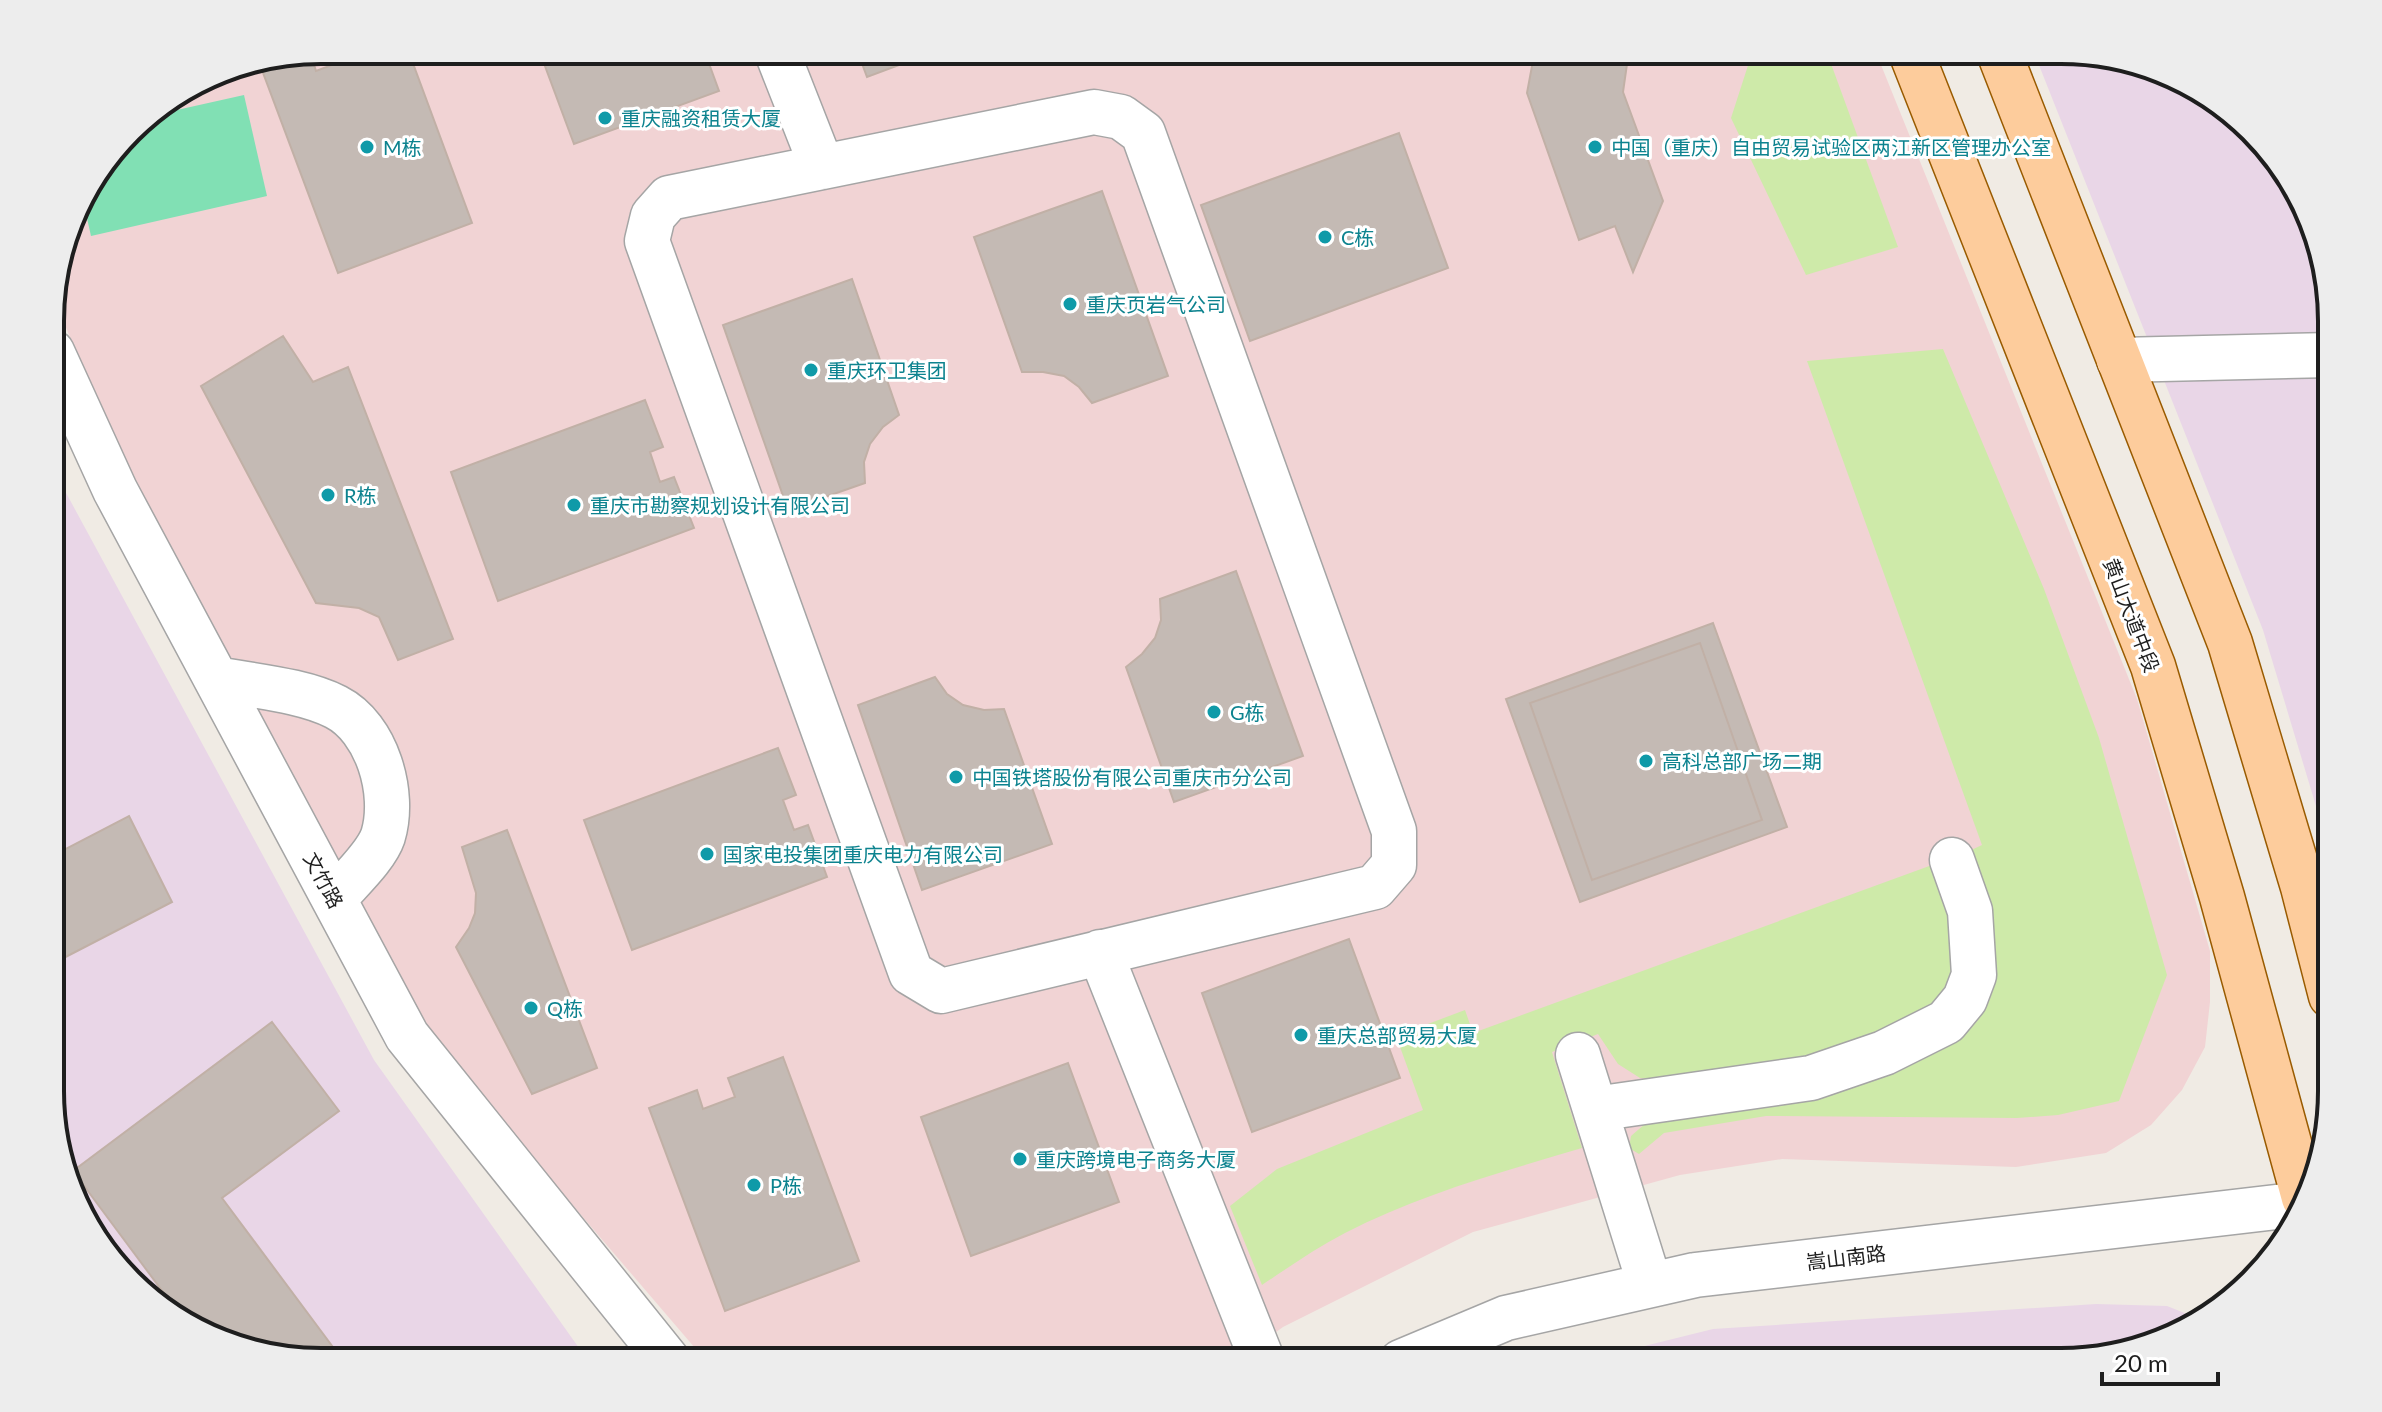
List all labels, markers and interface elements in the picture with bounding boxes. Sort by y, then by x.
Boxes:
place label: 重庆融资租赁大厦 [621,106,781,130]
marker: 重庆融资租赁大厦 [596,109,614,127]
place label: M栋 [383,135,422,159]
place label: 中国（重庆）自由贸易试验区两江新区管理办公室 [1611,135,2051,159]
marker: M栋 [358,138,376,156]
marker: 中国（重庆）自由贸易试验区两江新区管理办公室 [1586,138,1604,156]
place label: C栋 [1341,225,1374,249]
marker: C栋 [1316,228,1334,246]
place label: 重庆页岩气公司 [1086,292,1226,316]
marker: 重庆页岩气公司 [1061,295,1079,313]
place label: 重庆环卫集团 [827,358,947,382]
marker: 重庆环卫集团 [802,361,820,379]
place label: R栋 [344,483,377,507]
marker: R栋 [319,486,337,504]
place label: 重庆市勘察规划设计有限公司 [590,493,850,517]
marker: 重庆市勘察规划设计有限公司 [565,496,583,514]
street label: 黄山大道中段 [2099,555,2165,675]
place label: G栋 [1230,700,1265,724]
marker: G栋 [1205,703,1223,721]
place label: 高科总部广场二期 [1662,749,1822,773]
marker: 高科总部广场二期 [1637,752,1655,770]
place label: 中国铁塔股份有限公司重庆市分公司 [972,765,1292,789]
marker: 中国铁塔股份有限公司重庆市分公司 [947,768,965,786]
place label: 国家电投集团重庆电力有限公司 [723,842,1003,866]
marker: 国家电投集团重庆电力有限公司 [698,845,716,863]
street label: 文竹路 [299,848,349,912]
place label: Q栋 [547,996,583,1020]
marker: Q栋 [522,999,540,1017]
place label: 重庆总部贸易大厦 [1317,1023,1477,1047]
marker: 重庆总部贸易大厦 [1292,1026,1310,1044]
place label: 重庆跨境电子商务大厦 [1036,1147,1236,1171]
marker: 重庆跨境电子商务大厦 [1011,1150,1029,1168]
place label: P栋 [770,1173,802,1197]
marker: P栋 [745,1176,763,1194]
street label: 嵩山南路 [1805,1240,1887,1274]
scale bar [2102,1336,2218,1386]
text: 20 m [2114,1348,2168,1377]

